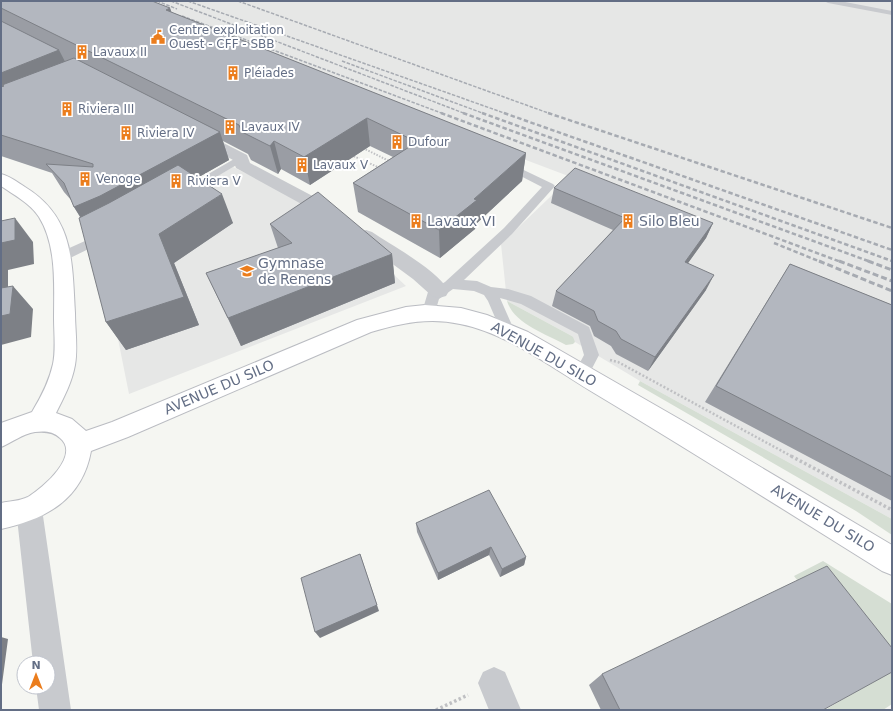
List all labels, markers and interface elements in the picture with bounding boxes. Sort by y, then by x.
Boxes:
place label: Centre exploitation Ouest - CFF - SBB [169,23,284,51]
public building icon: Centre exploitation Ouest - CFF - SBB [150,29,166,45]
building icon: Lavaux II [74,44,90,60]
place label: Lavaux II [93,45,147,59]
building icon: Pléiades [225,65,241,81]
place label: Pléiades [244,66,294,80]
building icon: Riviera III [59,101,75,117]
place label: Riviera III [78,102,134,116]
building icon: Lavaux IV [222,119,238,135]
place label: Lavaux IV [241,120,301,134]
building icon: Riviera IV [118,125,134,141]
place label: Riviera IV [137,126,195,140]
building icon: Dufour [389,134,405,150]
place label: Dufour [408,135,449,149]
building icon: Lavaux V [294,157,310,173]
place label: Lavaux V [313,158,369,172]
building icon: Venoge [77,171,93,187]
place label: Venoge [96,172,141,186]
building icon: Riviera V [168,173,184,189]
place label: Riviera V [187,174,242,188]
building icon: Lavaux VI [408,213,424,229]
place label: Lavaux VI [427,213,496,229]
building icon: Silo Bleu [620,213,636,229]
place label: Silo Bleu [639,213,700,229]
place label: Gymnase de Renens [258,255,331,287]
school or university icon: Gymnase de Renens [239,263,255,279]
street label: AVENUE DU SILO [489,318,599,390]
street label: AVENUE DU SILO [162,357,276,417]
street label: AVENUE DU SILO [768,481,878,555]
north arrow [16,655,56,695]
text: N [31,659,41,672]

